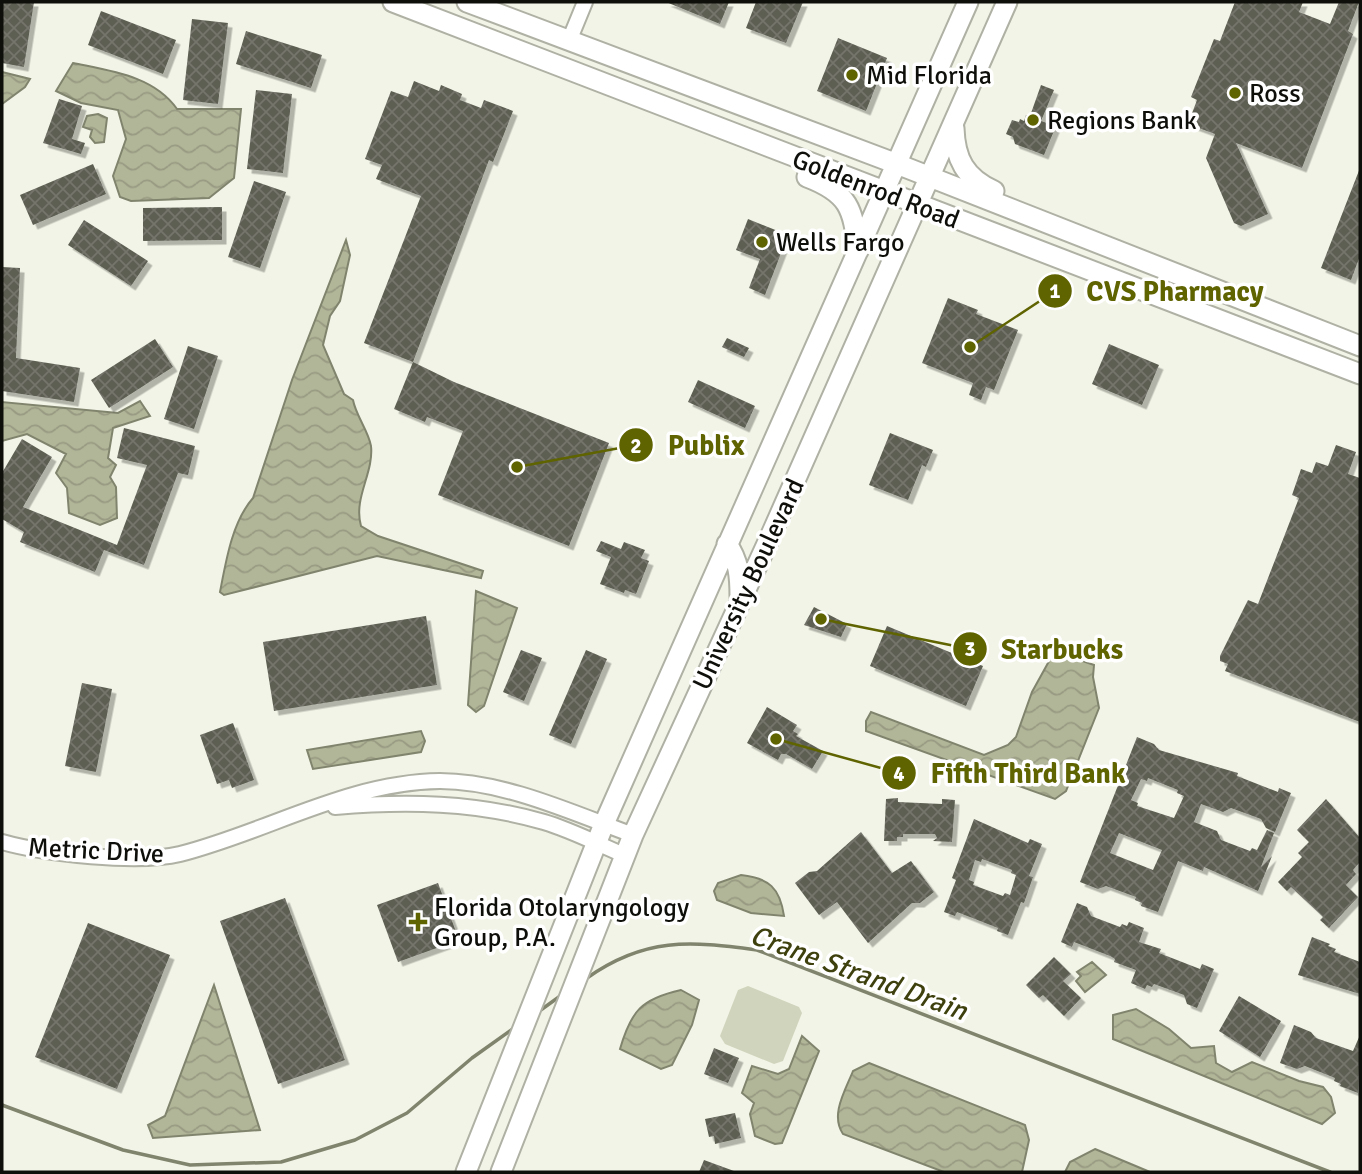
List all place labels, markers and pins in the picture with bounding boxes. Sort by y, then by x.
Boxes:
place label: Mid Florida [866,60,992,92]
marker: Mid Florida [844,67,860,83]
place label: Ross [1249,78,1301,110]
marker: Ross [1227,85,1243,101]
place label: Regions Bank [1047,105,1197,137]
marker: Regions Bank [1025,112,1041,128]
place label: Wells Fargo [776,227,905,259]
marker: Wells Fargo [754,234,770,250]
callout: CVS Pharmacy [1037,266,1278,315]
callout: Publix [619,421,758,470]
callout: Starbucks [952,624,1137,673]
callout: Fifth Third Bank [882,749,1140,798]
place label: Florida Otolaryngology Group, P.A. [434,892,689,954]
marker: Florida Otolaryngology Group, P.A. [408,912,428,932]

